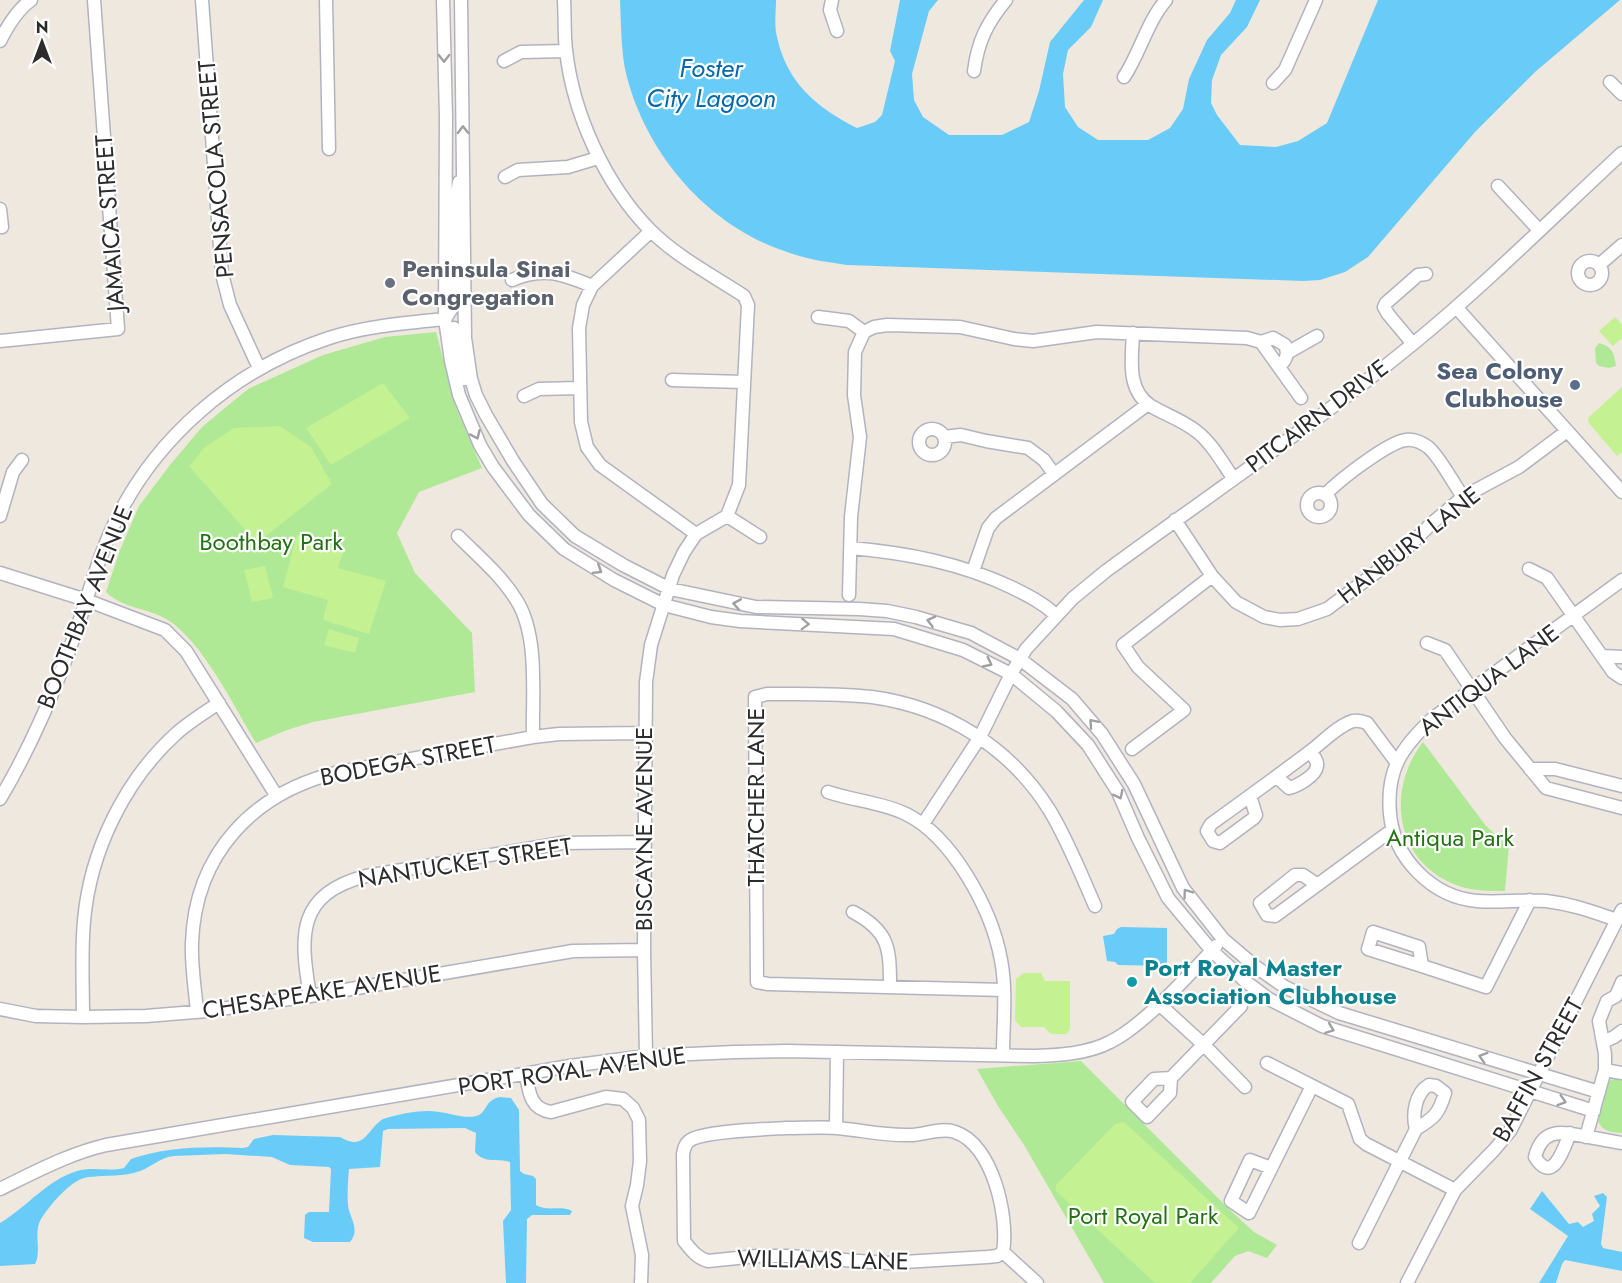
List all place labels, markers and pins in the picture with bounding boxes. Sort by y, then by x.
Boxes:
place label: Peninsula Sinai Congregation [402,251,571,314]
marker: Peninsula Sinai Congregation [383,276,397,290]
place label: Sea Colony Clubhouse [1436,353,1563,416]
marker: Sea Colony Clubhouse [1568,378,1582,392]
place label: Port Royal Master Association Clubhouse [1143,950,1397,1013]
marker: Port Royal Master Association Clubhouse [1125,975,1139,989]

